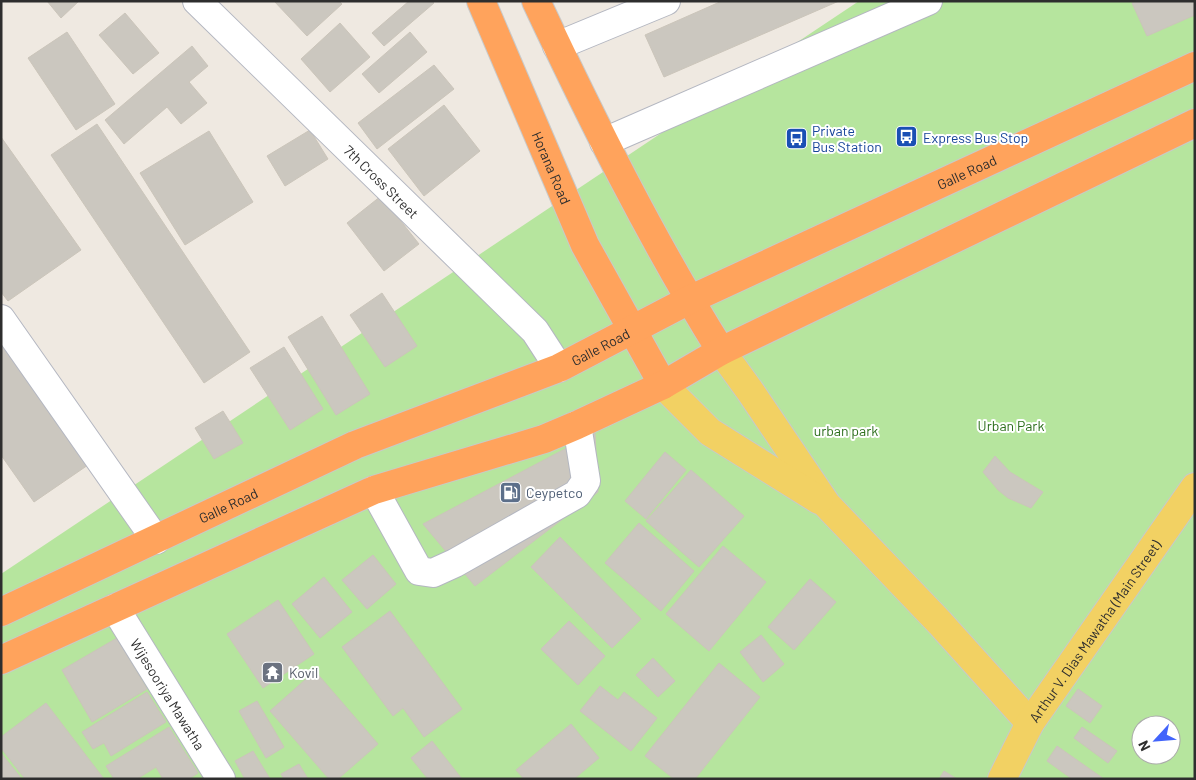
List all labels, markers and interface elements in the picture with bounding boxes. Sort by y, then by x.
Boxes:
place label: Private Bus Station [812,122,882,155]
bus stop icon: Express Bus Stop [895,125,919,149]
bus stop icon: Private Bus Station [784,126,808,150]
street label: Horana Road [529,129,575,207]
place label: Express Bus Stop [923,129,1028,146]
street label: 7th Cross Street [341,141,422,221]
street label: Galle Road [934,151,999,193]
street label: Galle Road [568,324,632,369]
park label: Urban Park [978,417,1044,434]
park label: urban park [814,422,878,439]
fuel station icon: Ceypetco [498,480,522,504]
street label: Galle Road [196,484,260,526]
place label: Ceypetco [526,484,583,501]
street label: Arthur V. Dias Mawatha (Main Street) [1025,536,1164,725]
street label: Wijesooriya Mawatha [127,635,209,753]
temple icon: Kovil [261,660,285,684]
place label: Kovil [289,664,318,681]
north arrow [1131,715,1181,765]
text: N [1134,738,1154,754]

